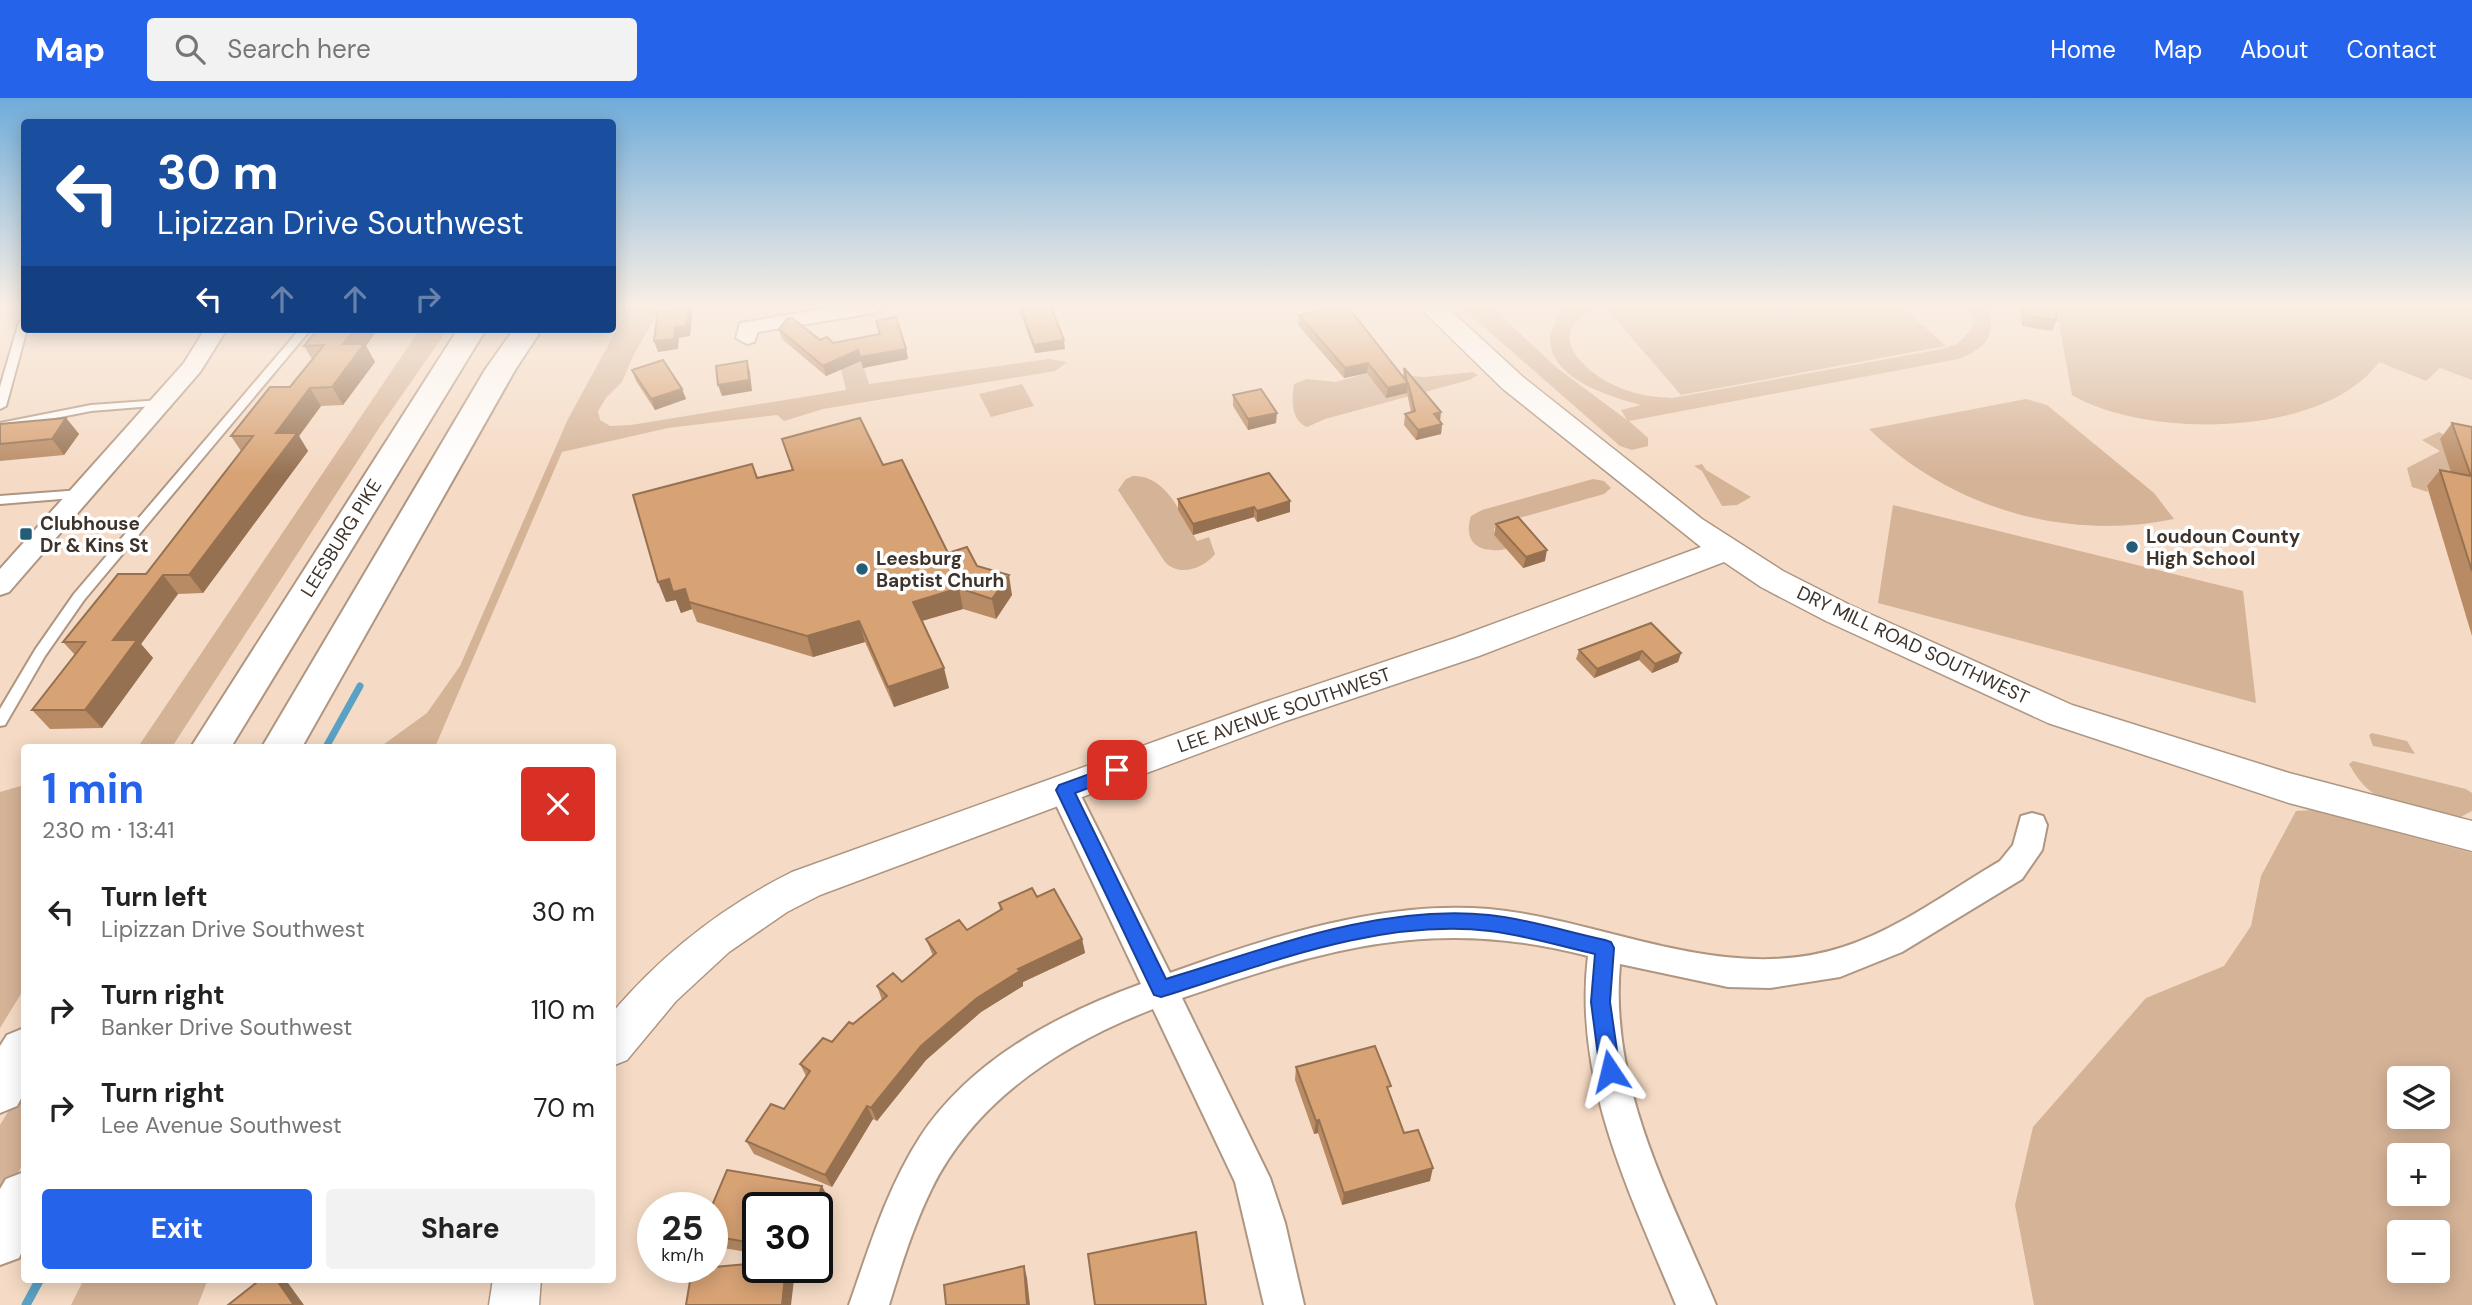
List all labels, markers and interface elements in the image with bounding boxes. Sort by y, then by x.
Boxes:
search box [147,18,637,81]
text: Map [35,28,105,71]
icon: search [171,30,209,68]
text: Search here [227,32,371,66]
text: Home [2050,34,2116,65]
text: Map [2154,34,2202,65]
text: About [2240,34,2309,65]
text: Contact [2347,34,2437,65]
text: 30 m [157,140,279,204]
icon: left [42,147,133,238]
text: Lipizzan Drive Southwest [157,202,524,244]
icon: left [190,280,228,318]
icon: ahead [263,280,301,318]
icon: ahead [336,280,374,318]
icon: right [409,280,447,318]
street label: LEESBURG PIKE [295,474,387,602]
place label: Clubhouse Dr & Kins St [40,511,149,558]
place label: Loudoun County High School [2146,524,2301,571]
marker: Clubhouse Dr & Kins St [18,526,34,542]
marker: Loudoun County High School [2124,539,2140,555]
place label: Leesburg Baptist Churh [876,546,1004,593]
marker: Leesburg Baptist Churh [854,561,870,577]
street label: DRY MILL ROAD SOUTHWEST [1793,580,2033,710]
street label: LEE AVENUE SOUTHWEST [1174,662,1394,758]
pin [1087,740,1147,800]
icon: arrive [1098,751,1136,789]
text: 1 min [42,761,144,816]
button: close [521,767,595,841]
text: 230 m · 13:41 [42,815,175,845]
text: Turn left [101,880,208,914]
icon: left [42,893,80,931]
text: 30 m [532,895,595,929]
text: Lipizzan Drive Southwest [101,914,365,944]
text: Turn right [101,978,225,1012]
icon: right [42,991,80,1029]
text: 110 m [531,993,595,1027]
text: Banker Drive Southwest [101,1012,352,1042]
position arrow [1573,1034,1647,1108]
map controls [2387,1066,2450,1283]
button: layers [2387,1066,2450,1129]
text: Turn right [101,1076,225,1110]
icon: right [42,1089,80,1127]
text: 70 m [534,1091,595,1125]
text: Lee Avenue Southwest [101,1110,342,1140]
button: + [2387,1143,2450,1206]
button: Exit [42,1189,312,1269]
button: Share [326,1189,595,1269]
speed limit sign: 30 [742,1192,833,1283]
text: 25 [662,1205,703,1251]
button: − [2387,1220,2450,1283]
text: km/h [661,1243,704,1267]

